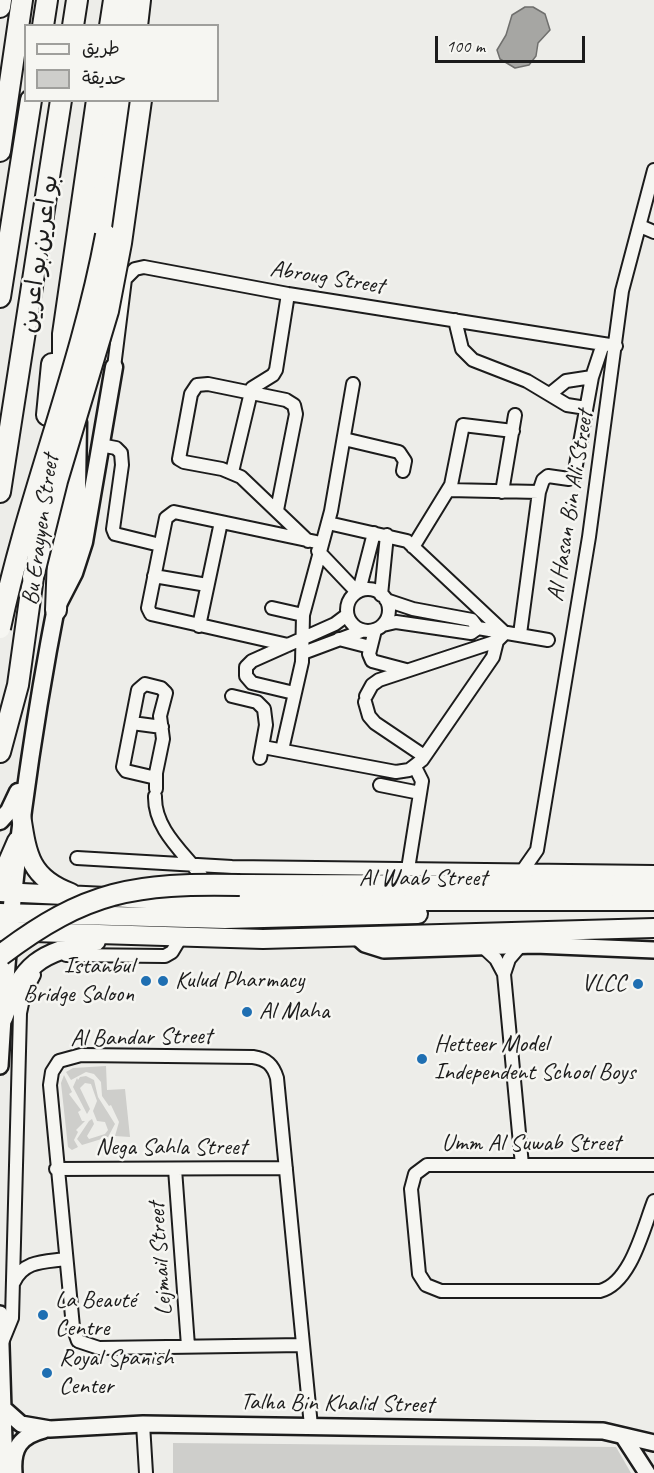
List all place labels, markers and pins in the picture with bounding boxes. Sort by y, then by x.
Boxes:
place label: Istanbul Bridge Saloon [23,953,134,1009]
place label: Kulud Pharmacy [175,967,304,995]
place label: VLCC [582,970,626,998]
marker: Istanbul Bridge Saloon [139,974,153,988]
marker: Kulud Pharmacy [156,974,170,988]
marker: VLCC [631,977,645,991]
place label: Al Maha [259,998,329,1026]
marker: Al Maha [240,1005,254,1019]
place label: Hetteer Model Independent School Boys [434,1031,635,1087]
marker: Hetteer Model Independent School Boys [415,1052,429,1066]
place label: La Beauté Centre [55,1287,136,1343]
marker: La Beauté Centre [36,1308,50,1322]
place label: Royal Spanish Center [59,1345,173,1401]
marker: Royal Spanish Center [40,1366,54,1380]

